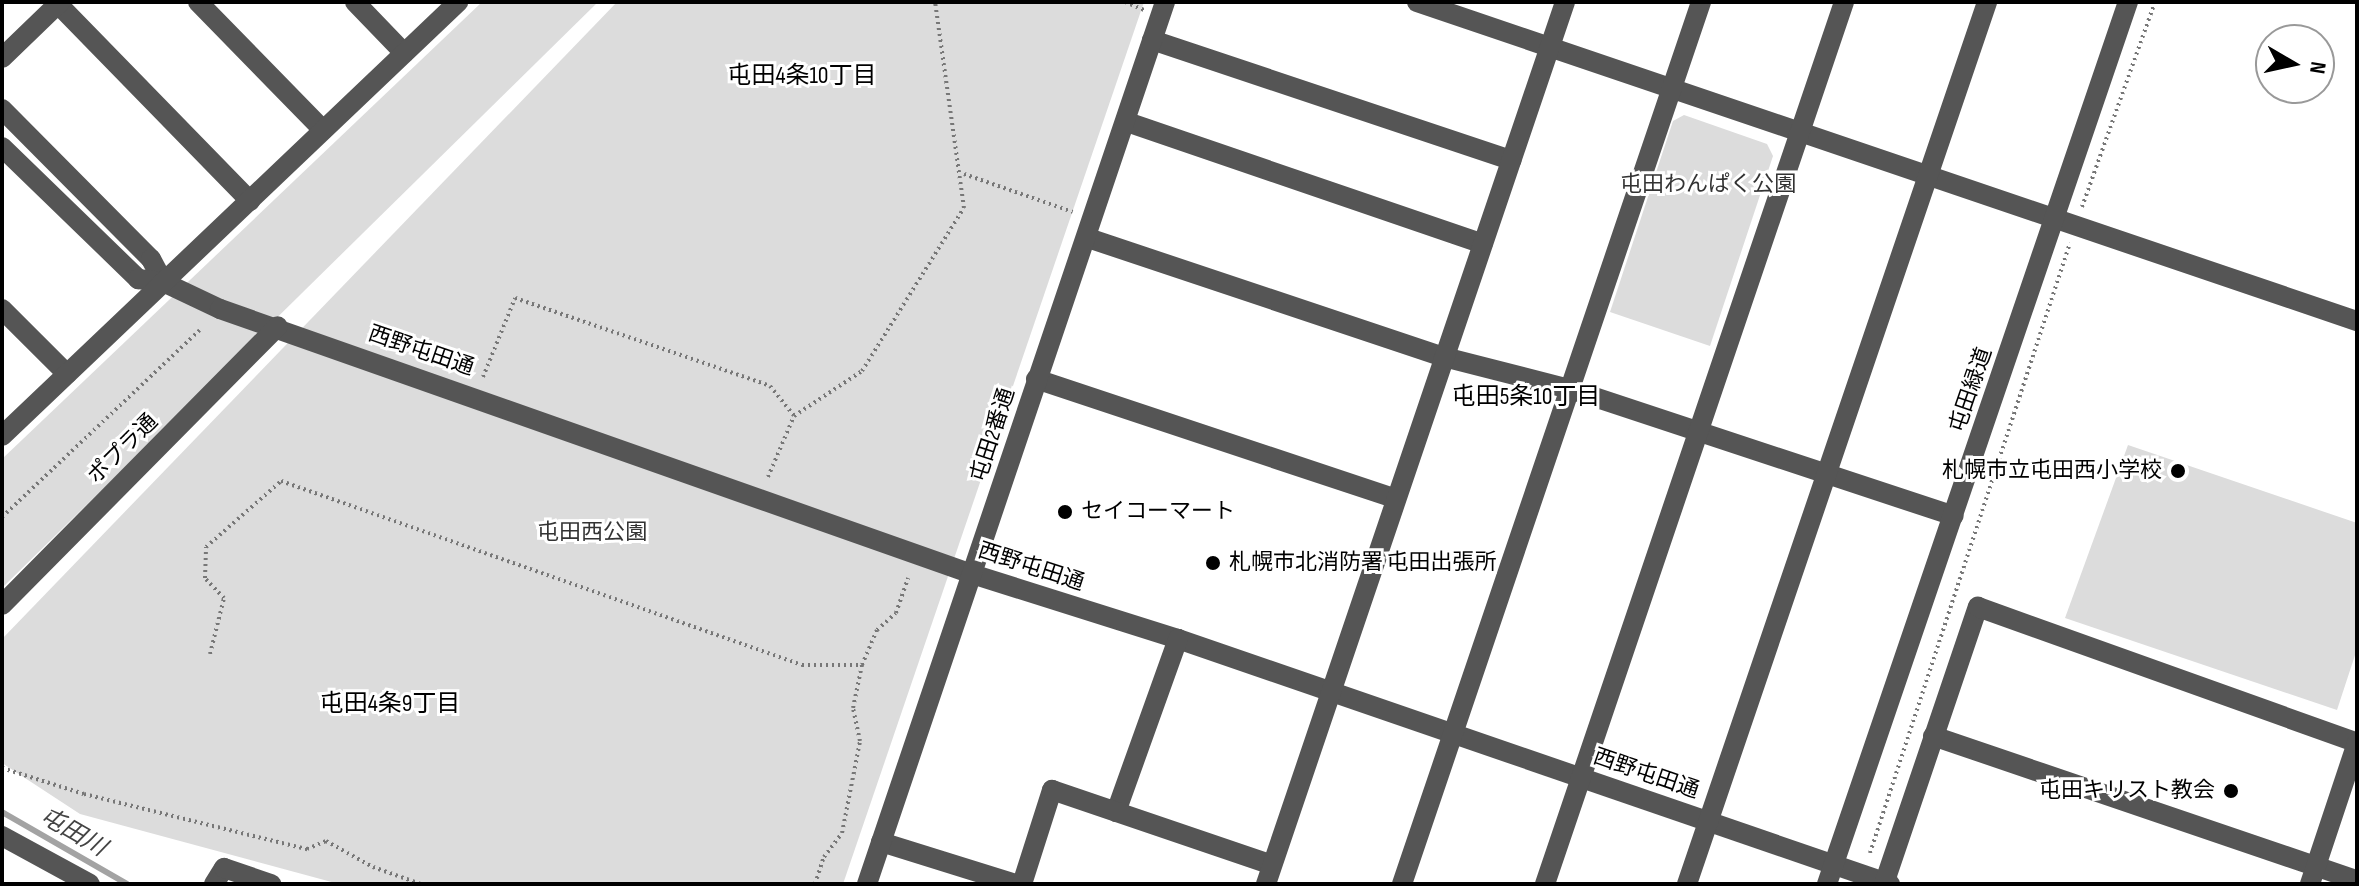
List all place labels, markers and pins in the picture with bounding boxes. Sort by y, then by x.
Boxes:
place label: 札幌市立屯田西小学校 [1942,458,2162,484]
marker: 札幌市立屯田西小学校 [2169,462,2187,480]
place label: セイコーマート [1081,499,1235,525]
marker: セイコーマート [1056,503,1074,521]
place label: 札幌市北消防署 屯田出張所 [1229,550,1496,576]
marker: 札幌市北消防署 屯田出張所 [1204,554,1222,572]
place label: 屯田キリスト教会 [2039,778,2215,804]
marker: 屯田キリスト教会 [2222,782,2240,800]

